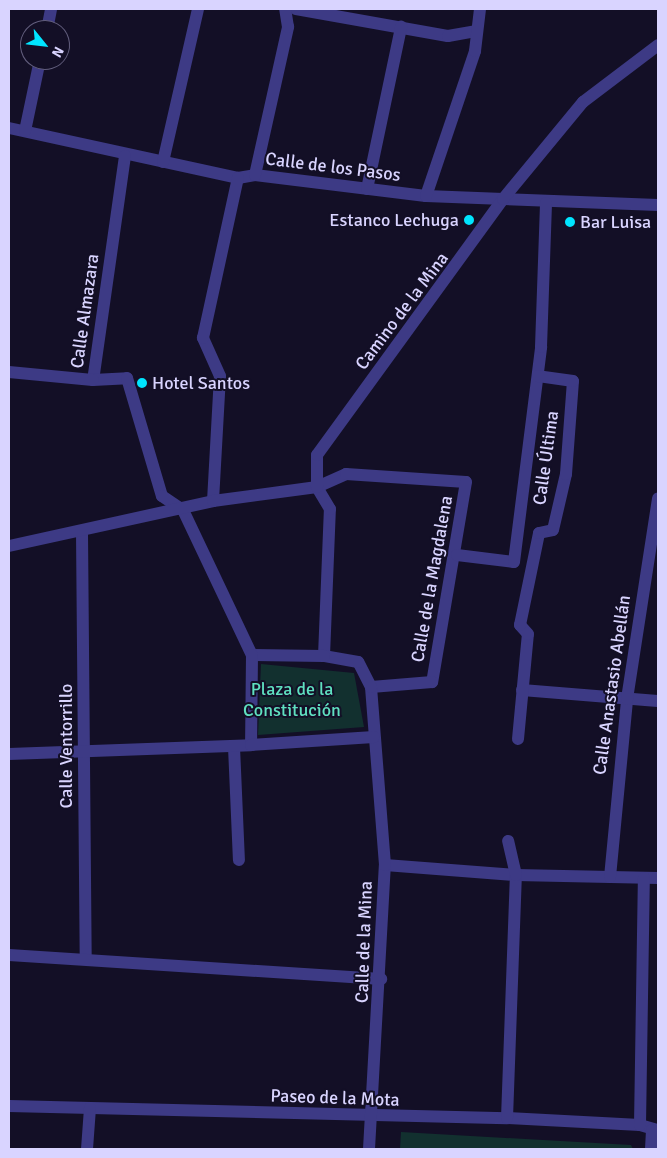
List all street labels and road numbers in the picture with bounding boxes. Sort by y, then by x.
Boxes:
street label: Calle de los Pasos [264,148,402,186]
street label: Camino de la Mina [351,248,453,374]
street label: Calle Almazara [66,252,104,370]
street label: Calle Última [529,410,563,506]
street label: Calle de la Magdalena [407,494,457,664]
street label: Calle Anastasio Abellán [589,594,635,776]
street label: Calle Ventorrillo [55,684,77,808]
street label: Calle de la Mina [351,881,377,1003]
street label: Paseo de la Mota [270,1085,400,1111]

